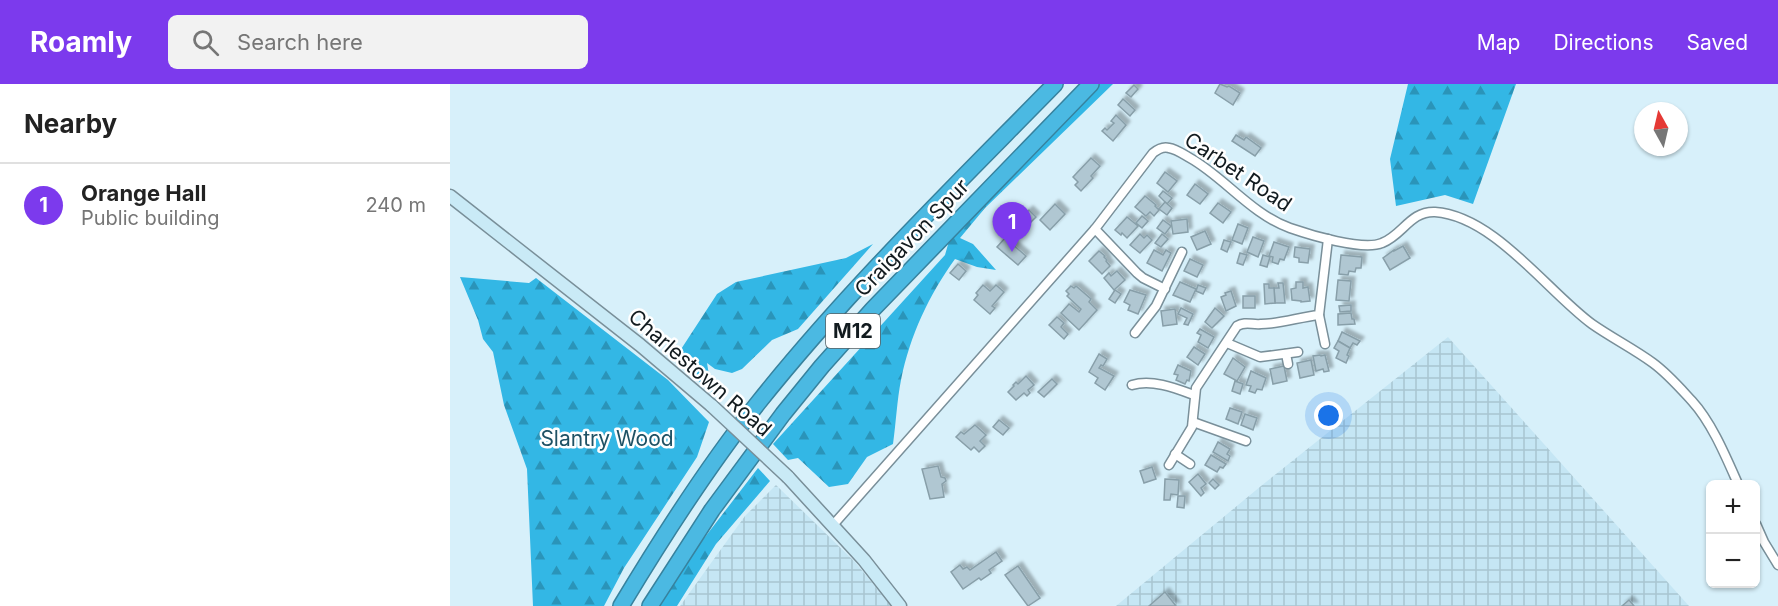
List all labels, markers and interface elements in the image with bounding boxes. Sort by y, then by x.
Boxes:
search box [168,15,588,69]
text: Roamly [30,25,132,59]
icon: search [189,26,222,59]
text: Search here [237,29,363,55]
text: Map [1477,30,1520,55]
text: Directions [1553,30,1654,55]
text: Saved [1687,30,1748,55]
north arrow [1634,102,1688,156]
text: Nearby [24,108,117,139]
street label: Carbet Road [1180,127,1297,217]
street label: Craigavon Spur [849,174,974,302]
text: Orange Hall [81,180,206,206]
text: 1 [39,193,48,217]
text: 240 m [365,193,426,217]
pin: 1 [992,202,1032,252]
text: Public building [81,206,220,230]
street label: Charlestown Road [624,304,777,442]
road number: M12 [826,314,880,348]
your location [1314,401,1343,430]
park label: Slantry Wood [540,426,674,451]
map controls [1706,480,1760,588]
button: + [1706,480,1760,534]
button: − [1706,534,1760,588]

